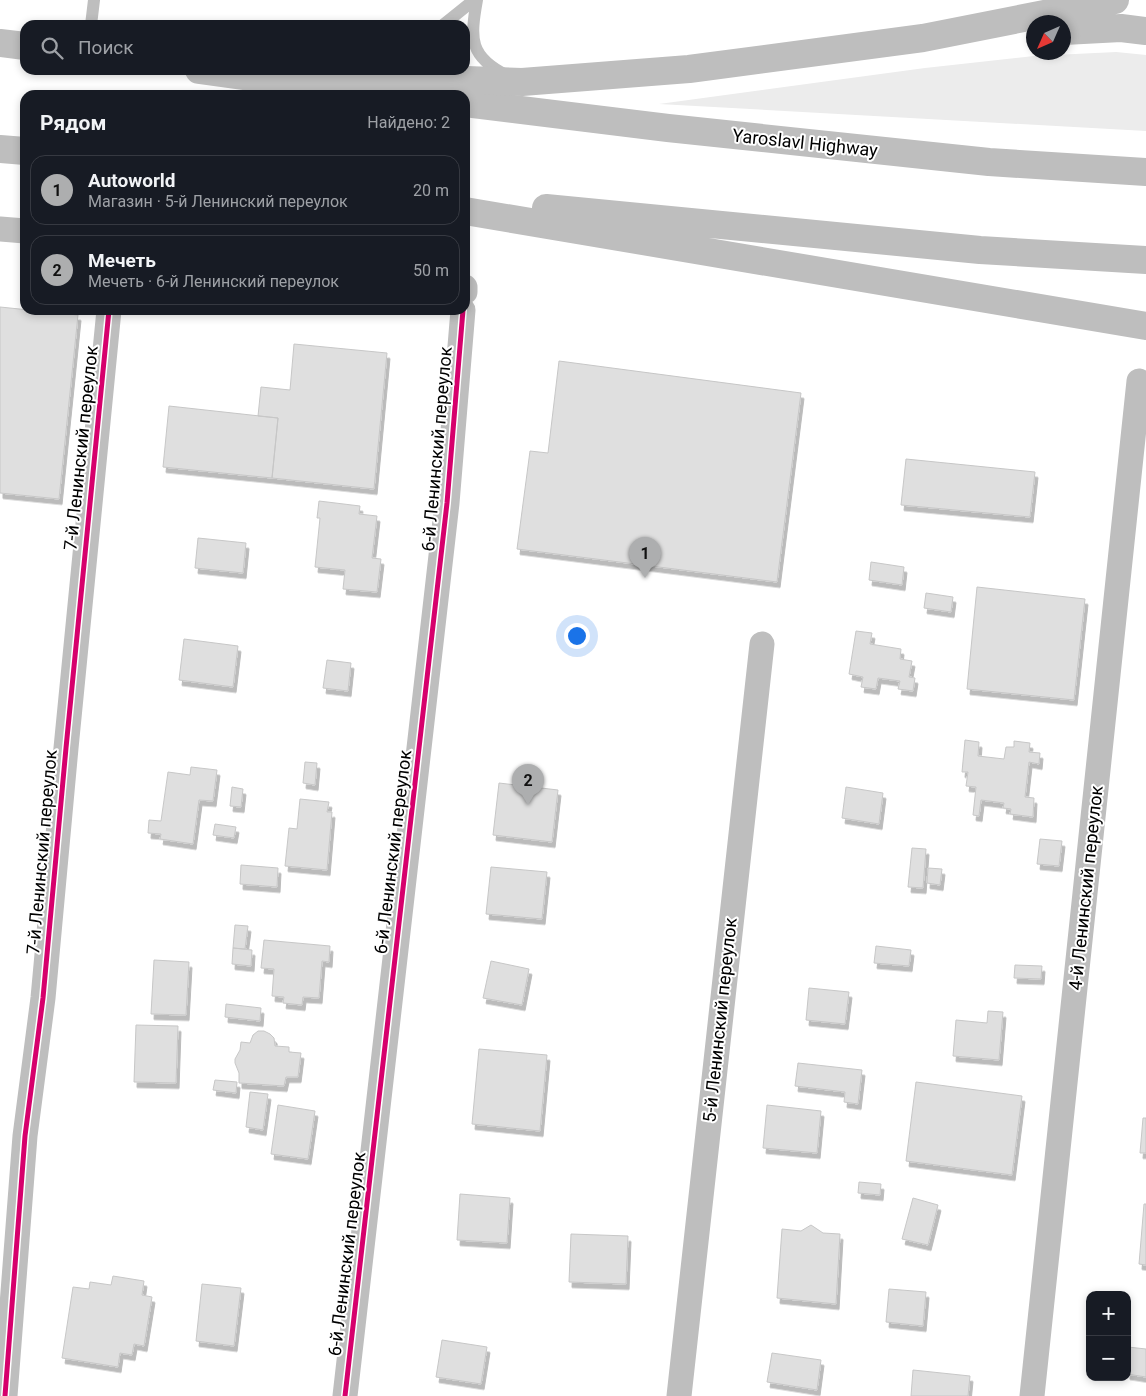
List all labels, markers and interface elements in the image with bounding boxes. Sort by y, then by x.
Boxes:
north arrow [1026,15,1071,60]
search box [20,20,470,75]
icon: search [38,34,66,62]
text: Поиск [78,36,134,59]
text: Рядом [40,111,106,135]
text: Найдено: 2 [367,113,450,132]
street label: Yaroslavl Highway [731,124,879,161]
text: Autoworld [88,169,176,192]
text: 1 [52,181,62,200]
text: 20 m [413,181,449,200]
text: Магазин · 5-й Ленинский переулок [88,192,348,211]
text: Мечеть [88,249,156,272]
text: 2 [52,261,62,280]
text: 50 m [413,261,449,280]
text: Мечеть · 6-й Ленинский переулок [88,272,339,291]
street label: 7-й Ленинский переулок [59,344,102,551]
street label: 6-й Ленинский переулок [417,345,456,552]
pin: 1 [629,537,661,578]
your location [564,623,590,649]
street label: 7-й Ленинский переулок [22,748,61,955]
street label: 6-й Ленинский переулок [370,748,415,955]
pin: 2 [512,764,544,805]
street label: 4-й Ленинский переулок [1064,784,1107,991]
street label: 5-й Ленинский переулок [698,916,741,1123]
street label: 6-й Ленинский переулок [324,1150,369,1357]
map controls [1086,1291,1131,1381]
button: + [1086,1291,1131,1336]
button: − [1086,1336,1131,1381]

